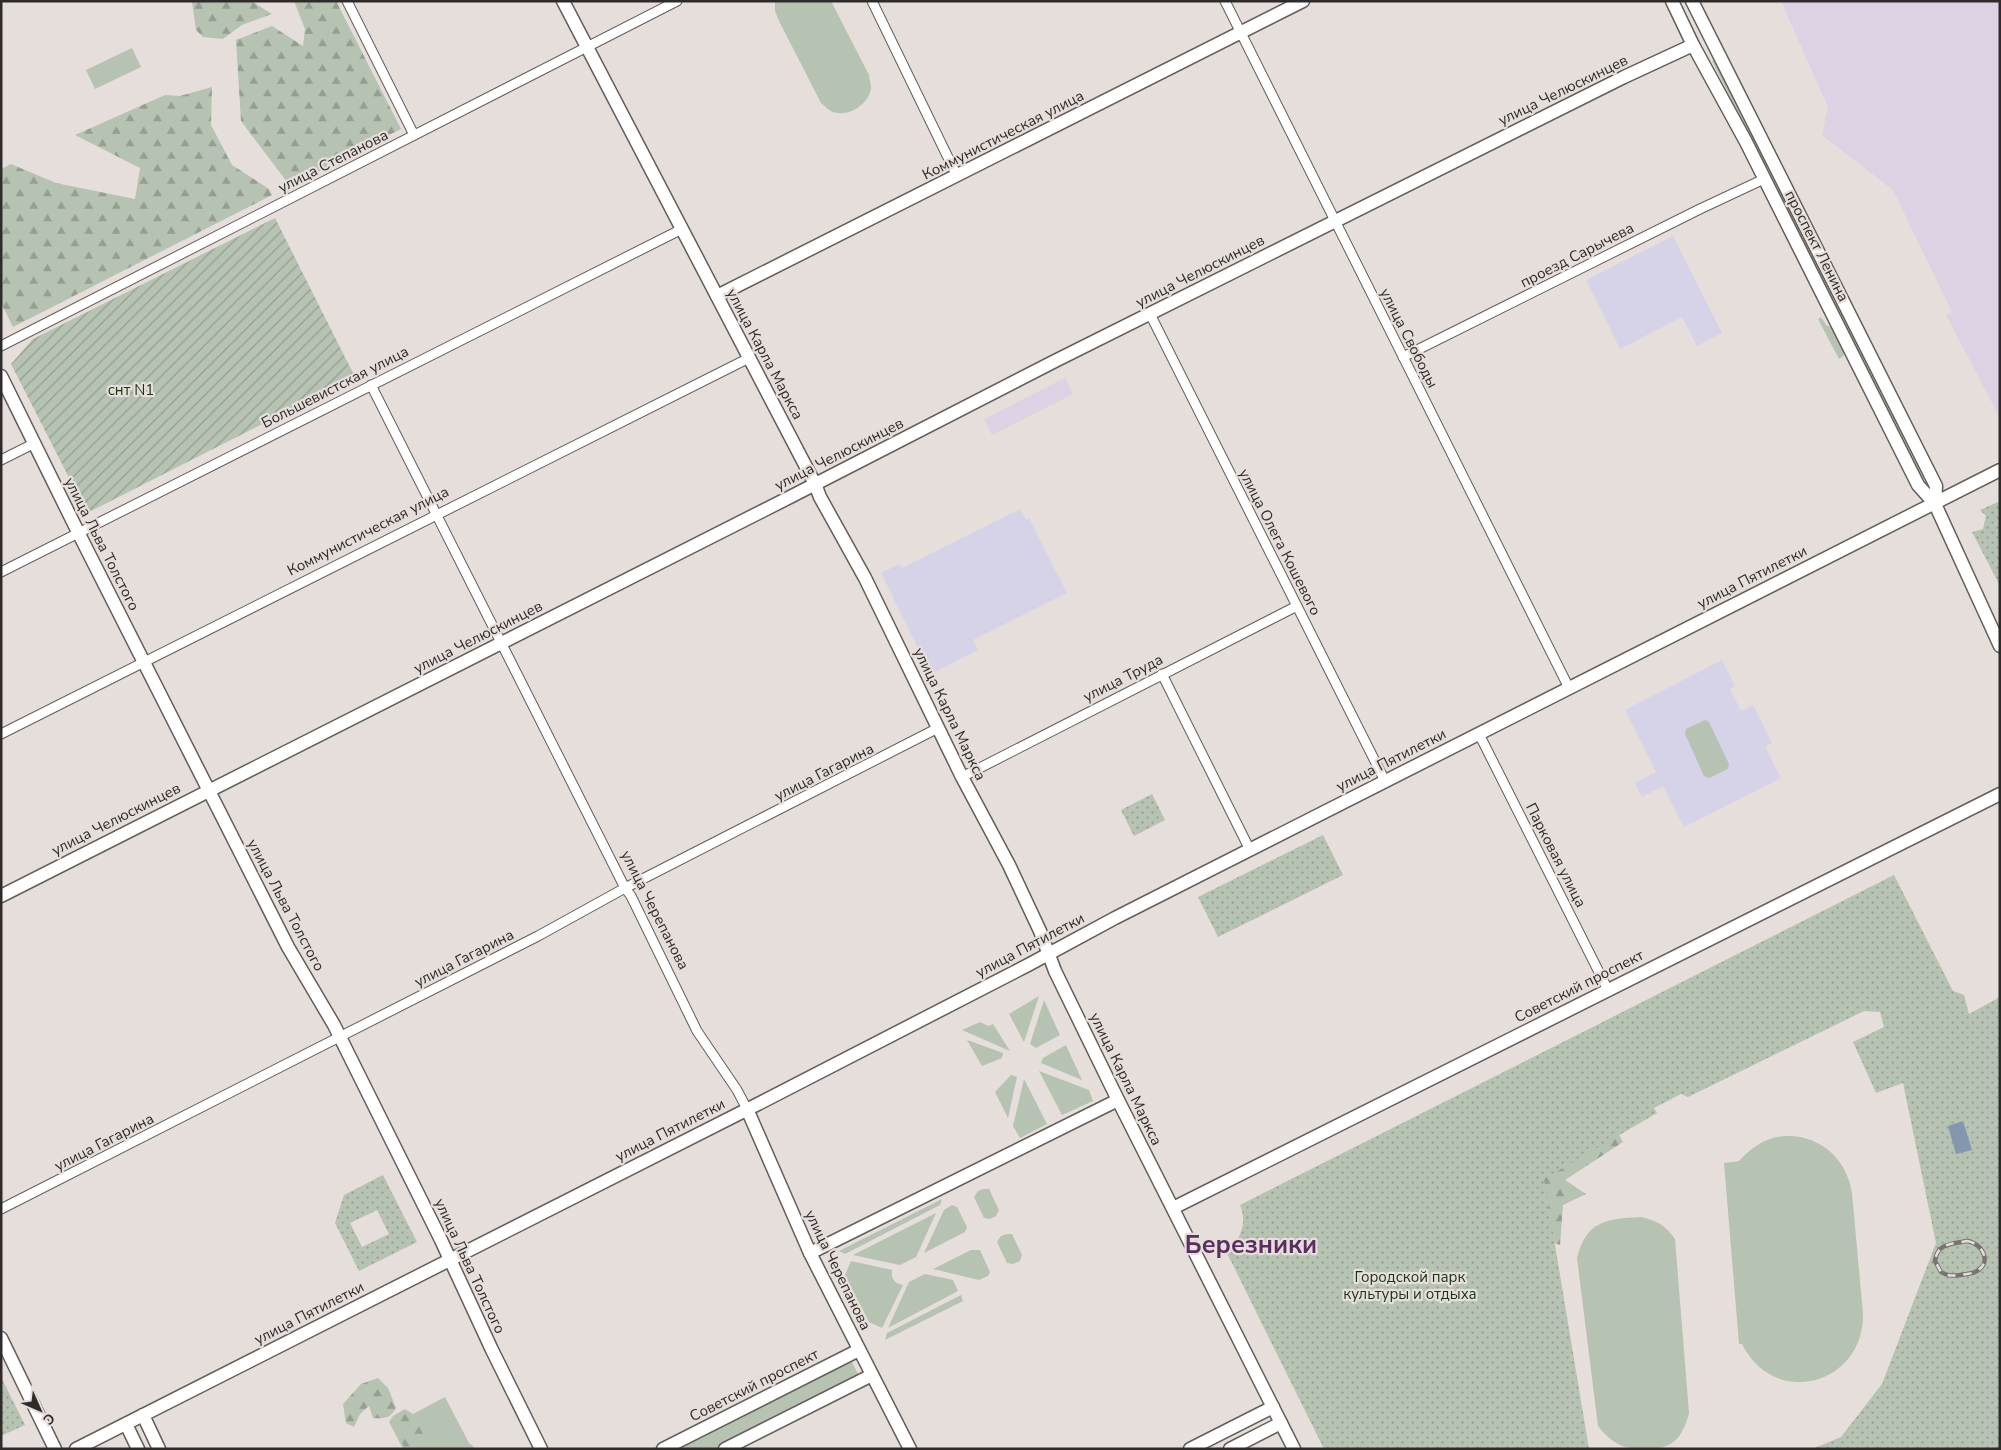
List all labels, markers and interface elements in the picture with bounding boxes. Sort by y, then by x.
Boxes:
street label: улица Челюскинцев [1495,50,1631,130]
street label: Коммунистическая улица [919,85,1087,185]
street label: улица Степанова [275,125,391,197]
street label: проспект Ленина [1780,187,1854,305]
street label: проезд Сарычева [1517,218,1637,292]
street label: улица Челюскинцев [1132,230,1268,312]
street label: улица Карла Маркса [722,285,808,423]
street label: улица Свободы [1375,285,1443,391]
street label: Большевистская улица [258,341,412,433]
park label: снт N1 [108,380,154,400]
street label: улица Челюскинцев [771,413,907,495]
street label: улица Олега Кошевого [1234,465,1326,619]
street label: улица Льва Толстого [60,474,144,614]
street label: Коммунистическая улица [284,481,452,581]
street label: улица Пятилетки [1694,541,1810,613]
street label: улица Челюскинцев [410,596,546,678]
street label: улица Карла Маркса [909,644,991,784]
street label: улица Труда [1080,649,1166,707]
street label: улица Пятилетки [1333,724,1449,796]
street label: улица Гагарина [771,738,877,806]
street label: улица Челюскинцев [48,778,184,860]
street label: Парковая улица [1521,799,1591,911]
street label: улица Льва Толстого [243,835,329,975]
street label: улица Черепанова [616,847,694,973]
street label: улица Пятилетки [972,908,1088,982]
street label: улица Гагарина [411,924,517,992]
street label: Советский проспект [1511,945,1647,1027]
street label: улица Карла Маркса [1085,1009,1167,1149]
street label: улица Пятилетки [612,1094,728,1166]
street label: улица Гагарина [51,1108,157,1176]
street label: улица Льва Толстого [430,1195,510,1337]
street label: улица Черепанова [800,1207,876,1333]
district label: Березники [1185,1228,1317,1262]
park label: Городской парк культуры и отдыха [1343,1267,1477,1304]
street label: улица Пятилетки [251,1277,367,1349]
street label: Советский проспект [686,1344,822,1426]
north arrow [15,1385,65,1435]
text: С [38,1409,59,1429]

